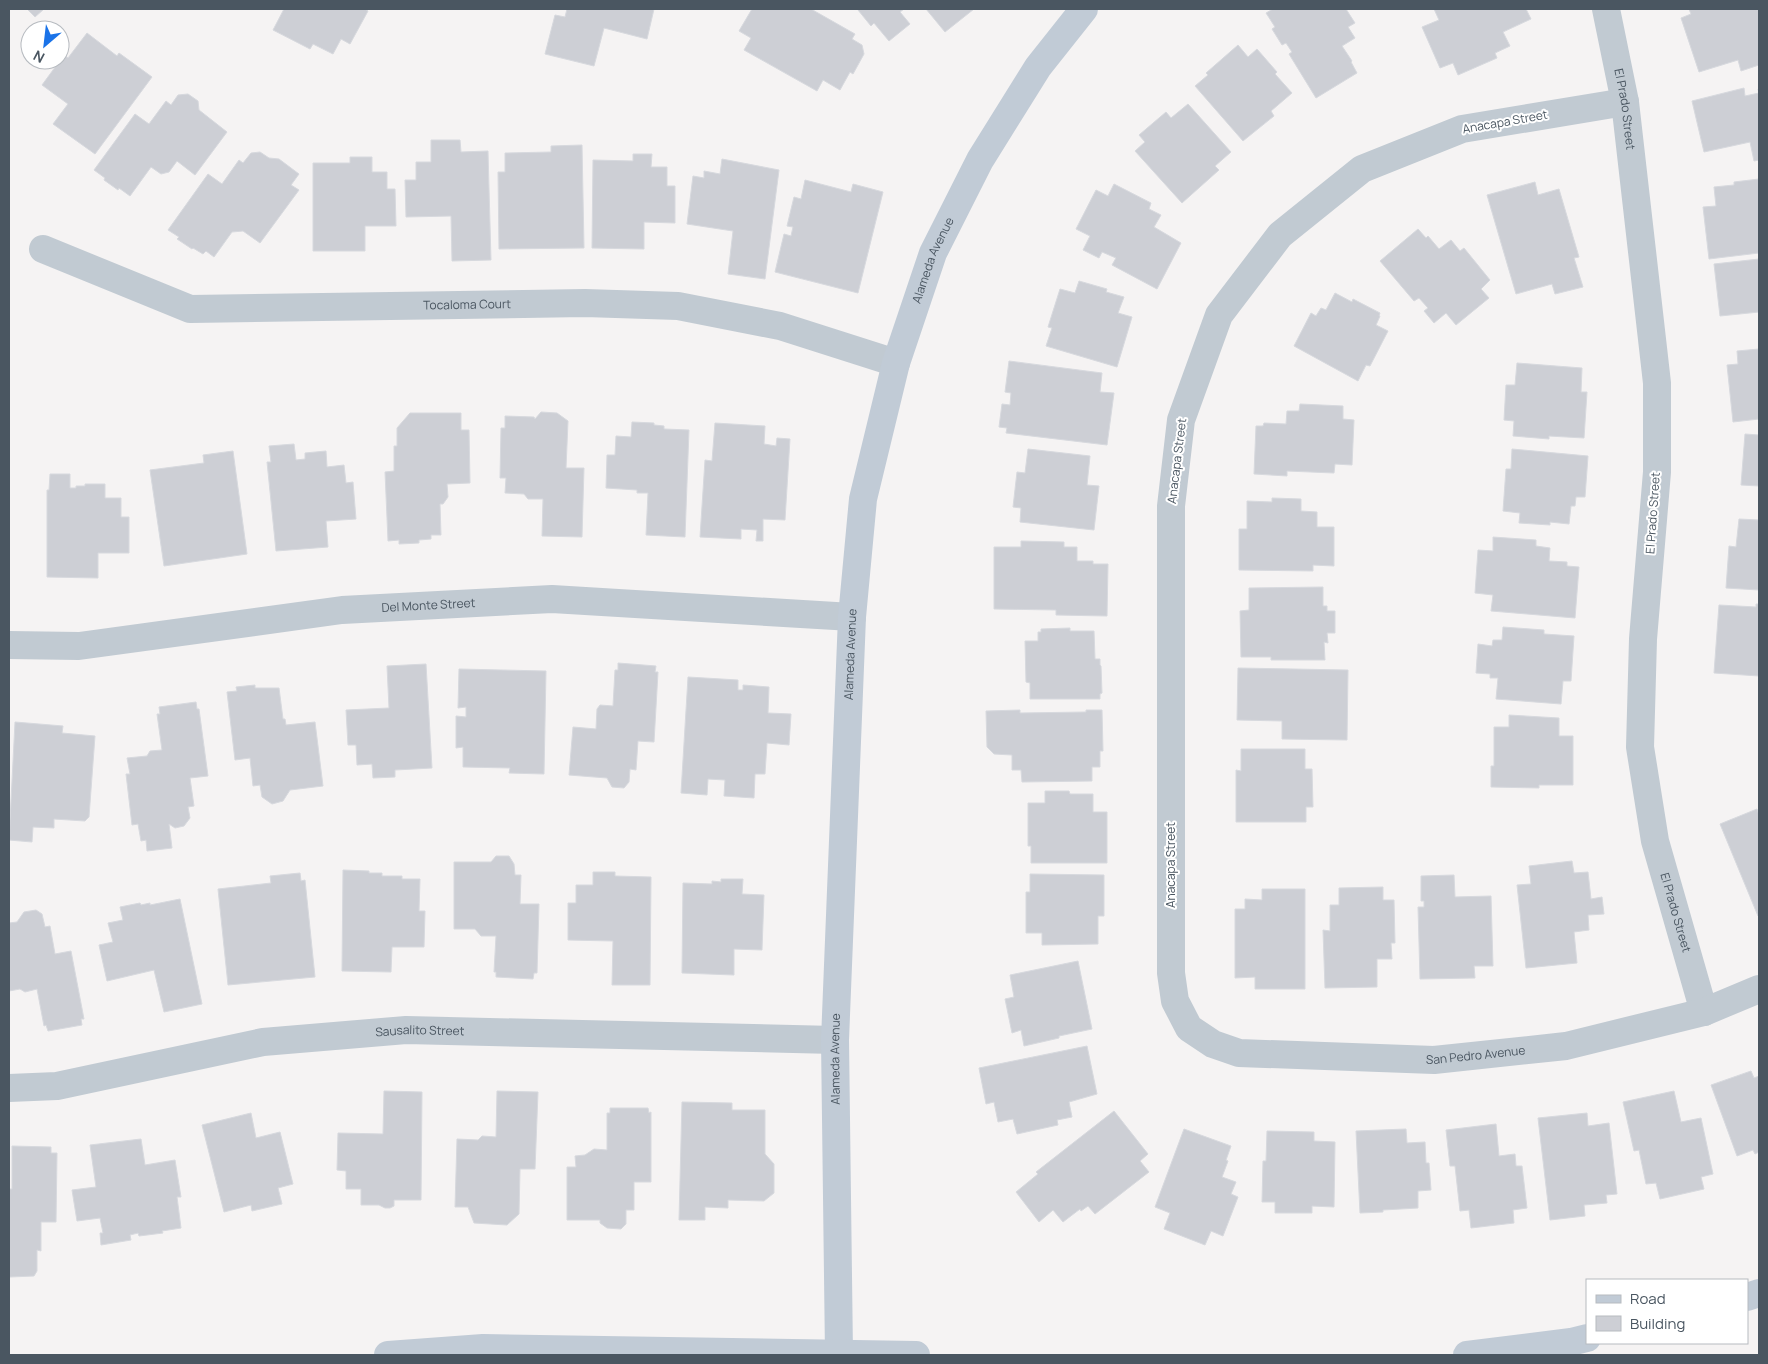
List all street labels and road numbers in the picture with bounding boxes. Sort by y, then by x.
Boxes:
street label: El Prado Street [1610,67,1639,151]
street label: Anacapa Street [1461,106,1549,137]
street label: Alameda Avenue [908,214,958,305]
street label: Tocaloma Court [423,295,511,313]
street label: Anacapa Street [1163,417,1190,505]
street label: El Prado Street [1641,471,1664,554]
street label: Del Monte Street [381,594,476,616]
street label: Alameda Avenue [840,608,861,700]
street label: Anacapa Street [1162,822,1179,908]
street label: El Prado Street [1657,871,1696,954]
street label: Alameda Avenue [826,1013,844,1105]
street label: Sausalito Street [375,1021,465,1041]
street label: San Pedro Avenue [1426,1041,1526,1068]

